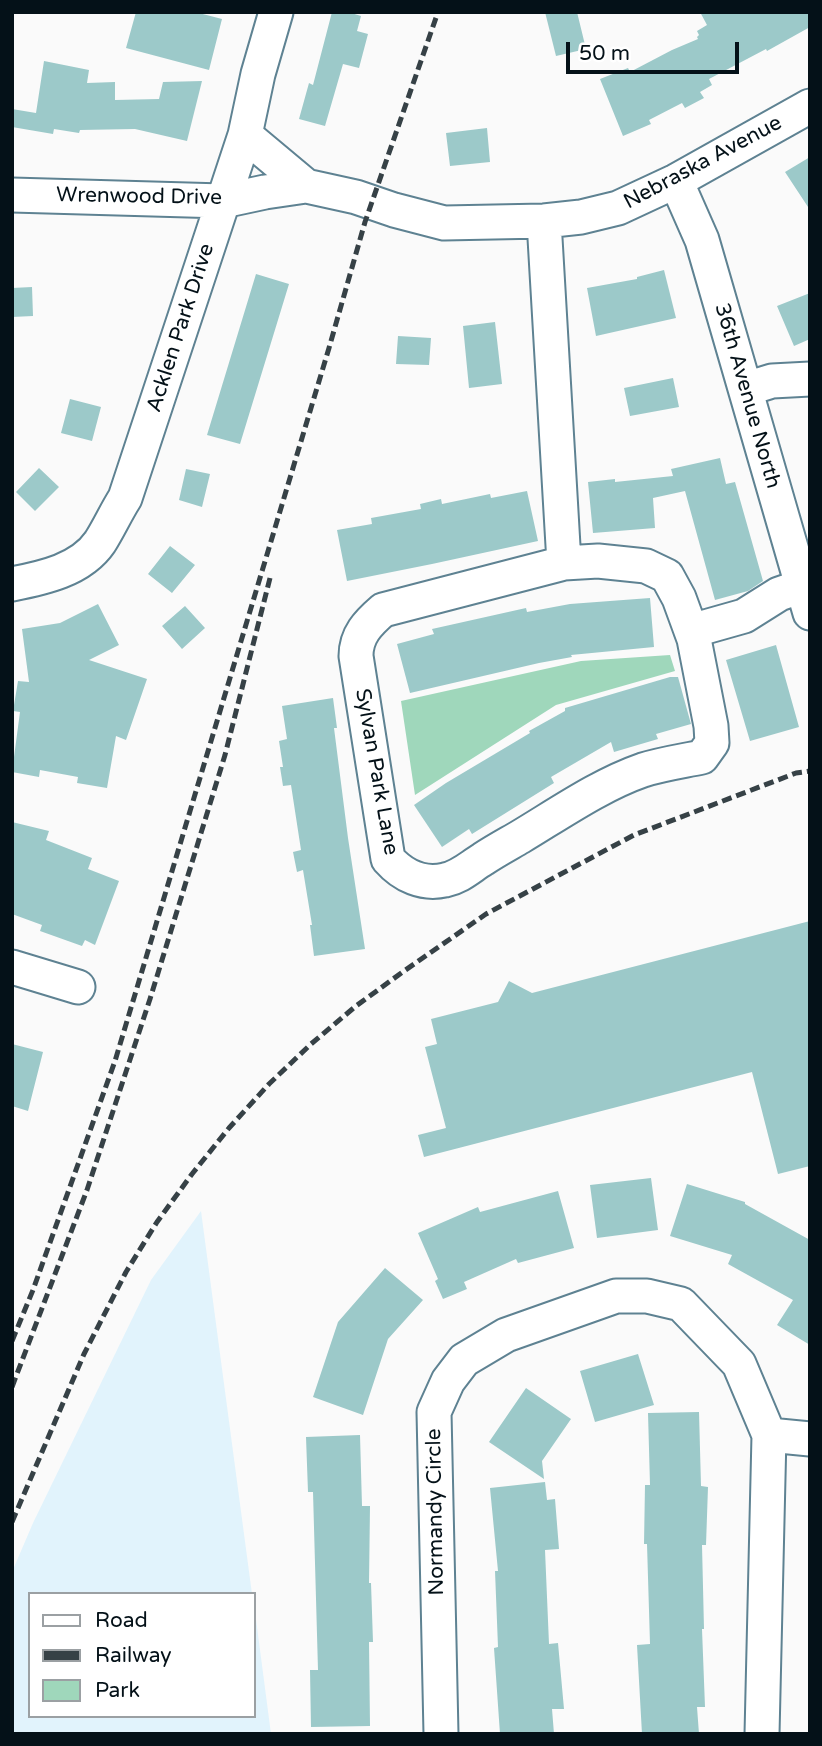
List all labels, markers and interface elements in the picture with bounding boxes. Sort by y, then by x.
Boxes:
scale bar [570,28,743,72]
text: 50 m [579,41,630,66]
street label: Nebraska Avenue [620,111,786,215]
street label: Wrenwood Drive [56,183,222,211]
street label: Acklen Park Drive [142,241,220,415]
street label: 36th Avenue North [709,301,785,491]
street label: Sylvan Park Lane [349,687,403,857]
street label: Normandy Circle [422,1428,450,1596]
legend [28,1592,256,1718]
text: Road [95,1608,148,1633]
text: Railway [95,1643,172,1668]
text: Park [95,1678,140,1703]

